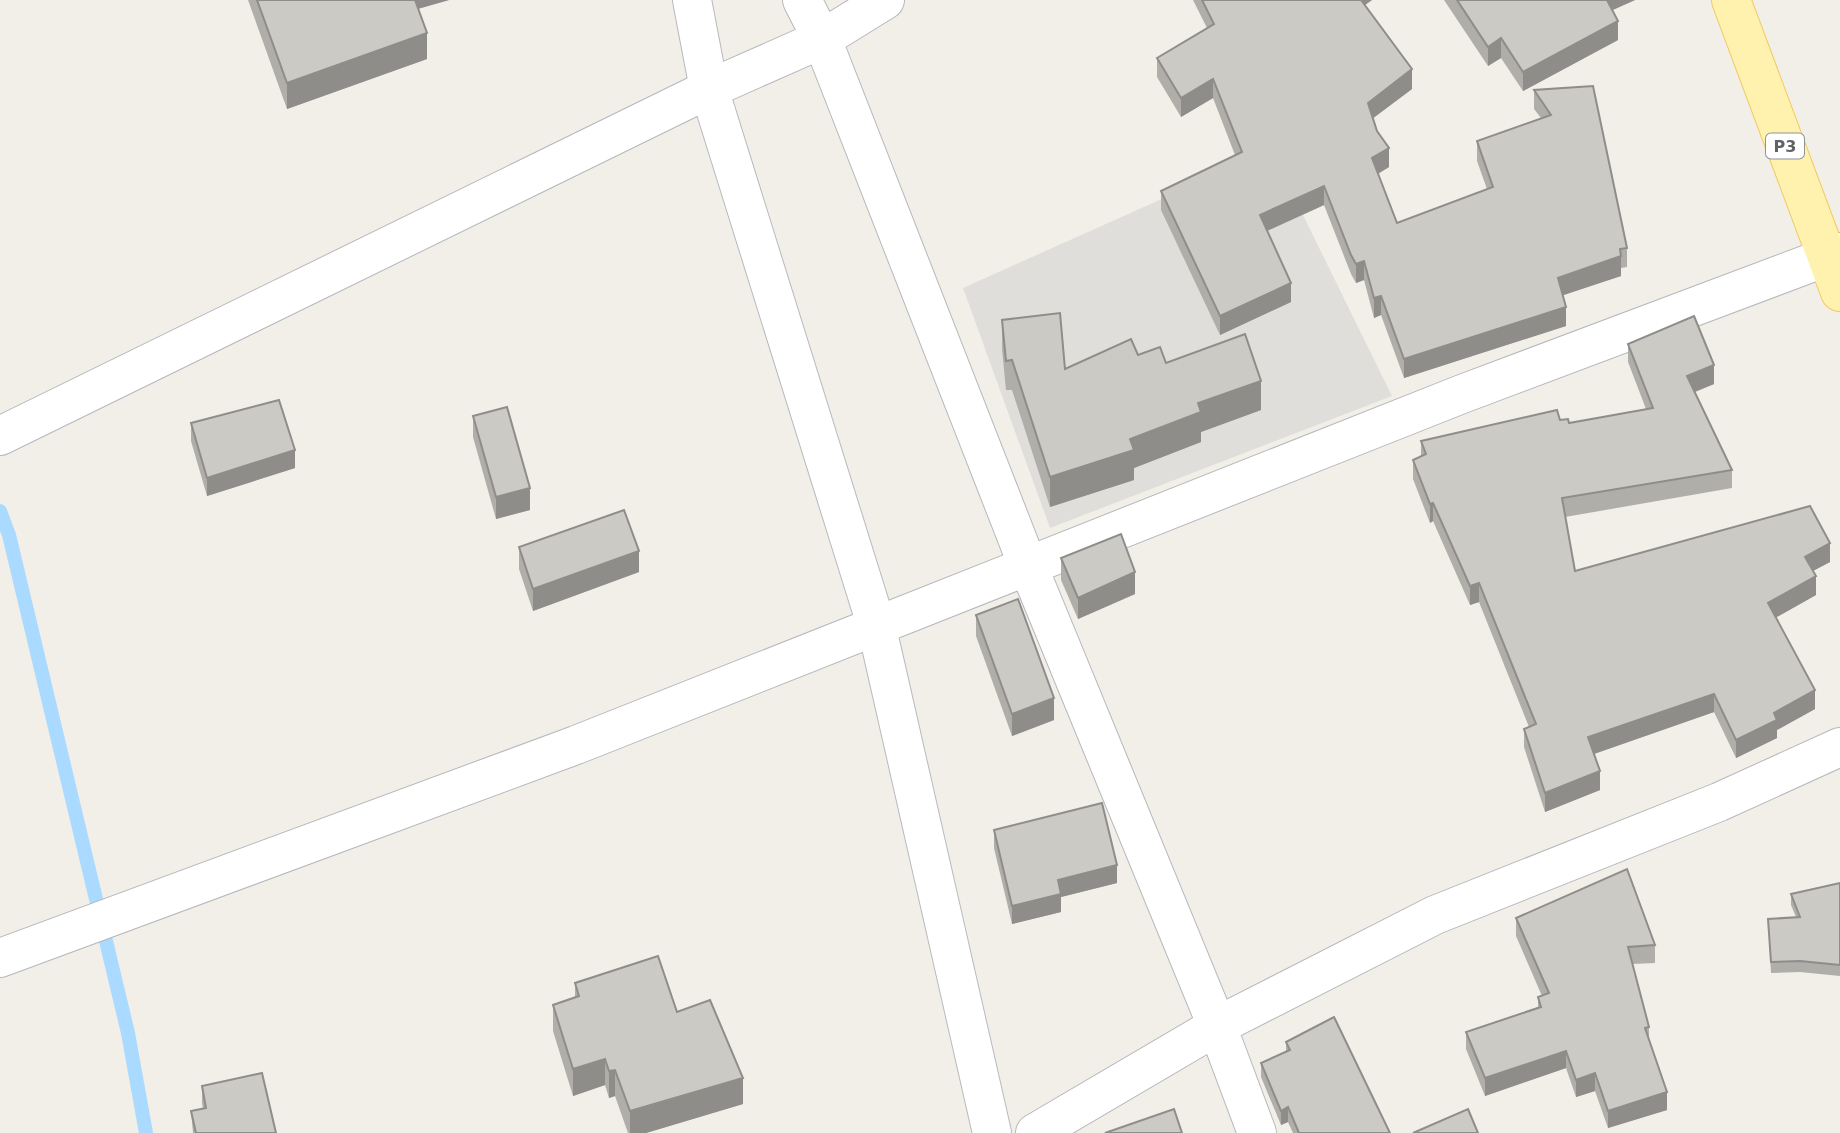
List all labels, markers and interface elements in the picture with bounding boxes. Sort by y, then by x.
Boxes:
road number: P3 [1766,134,1804,158]

